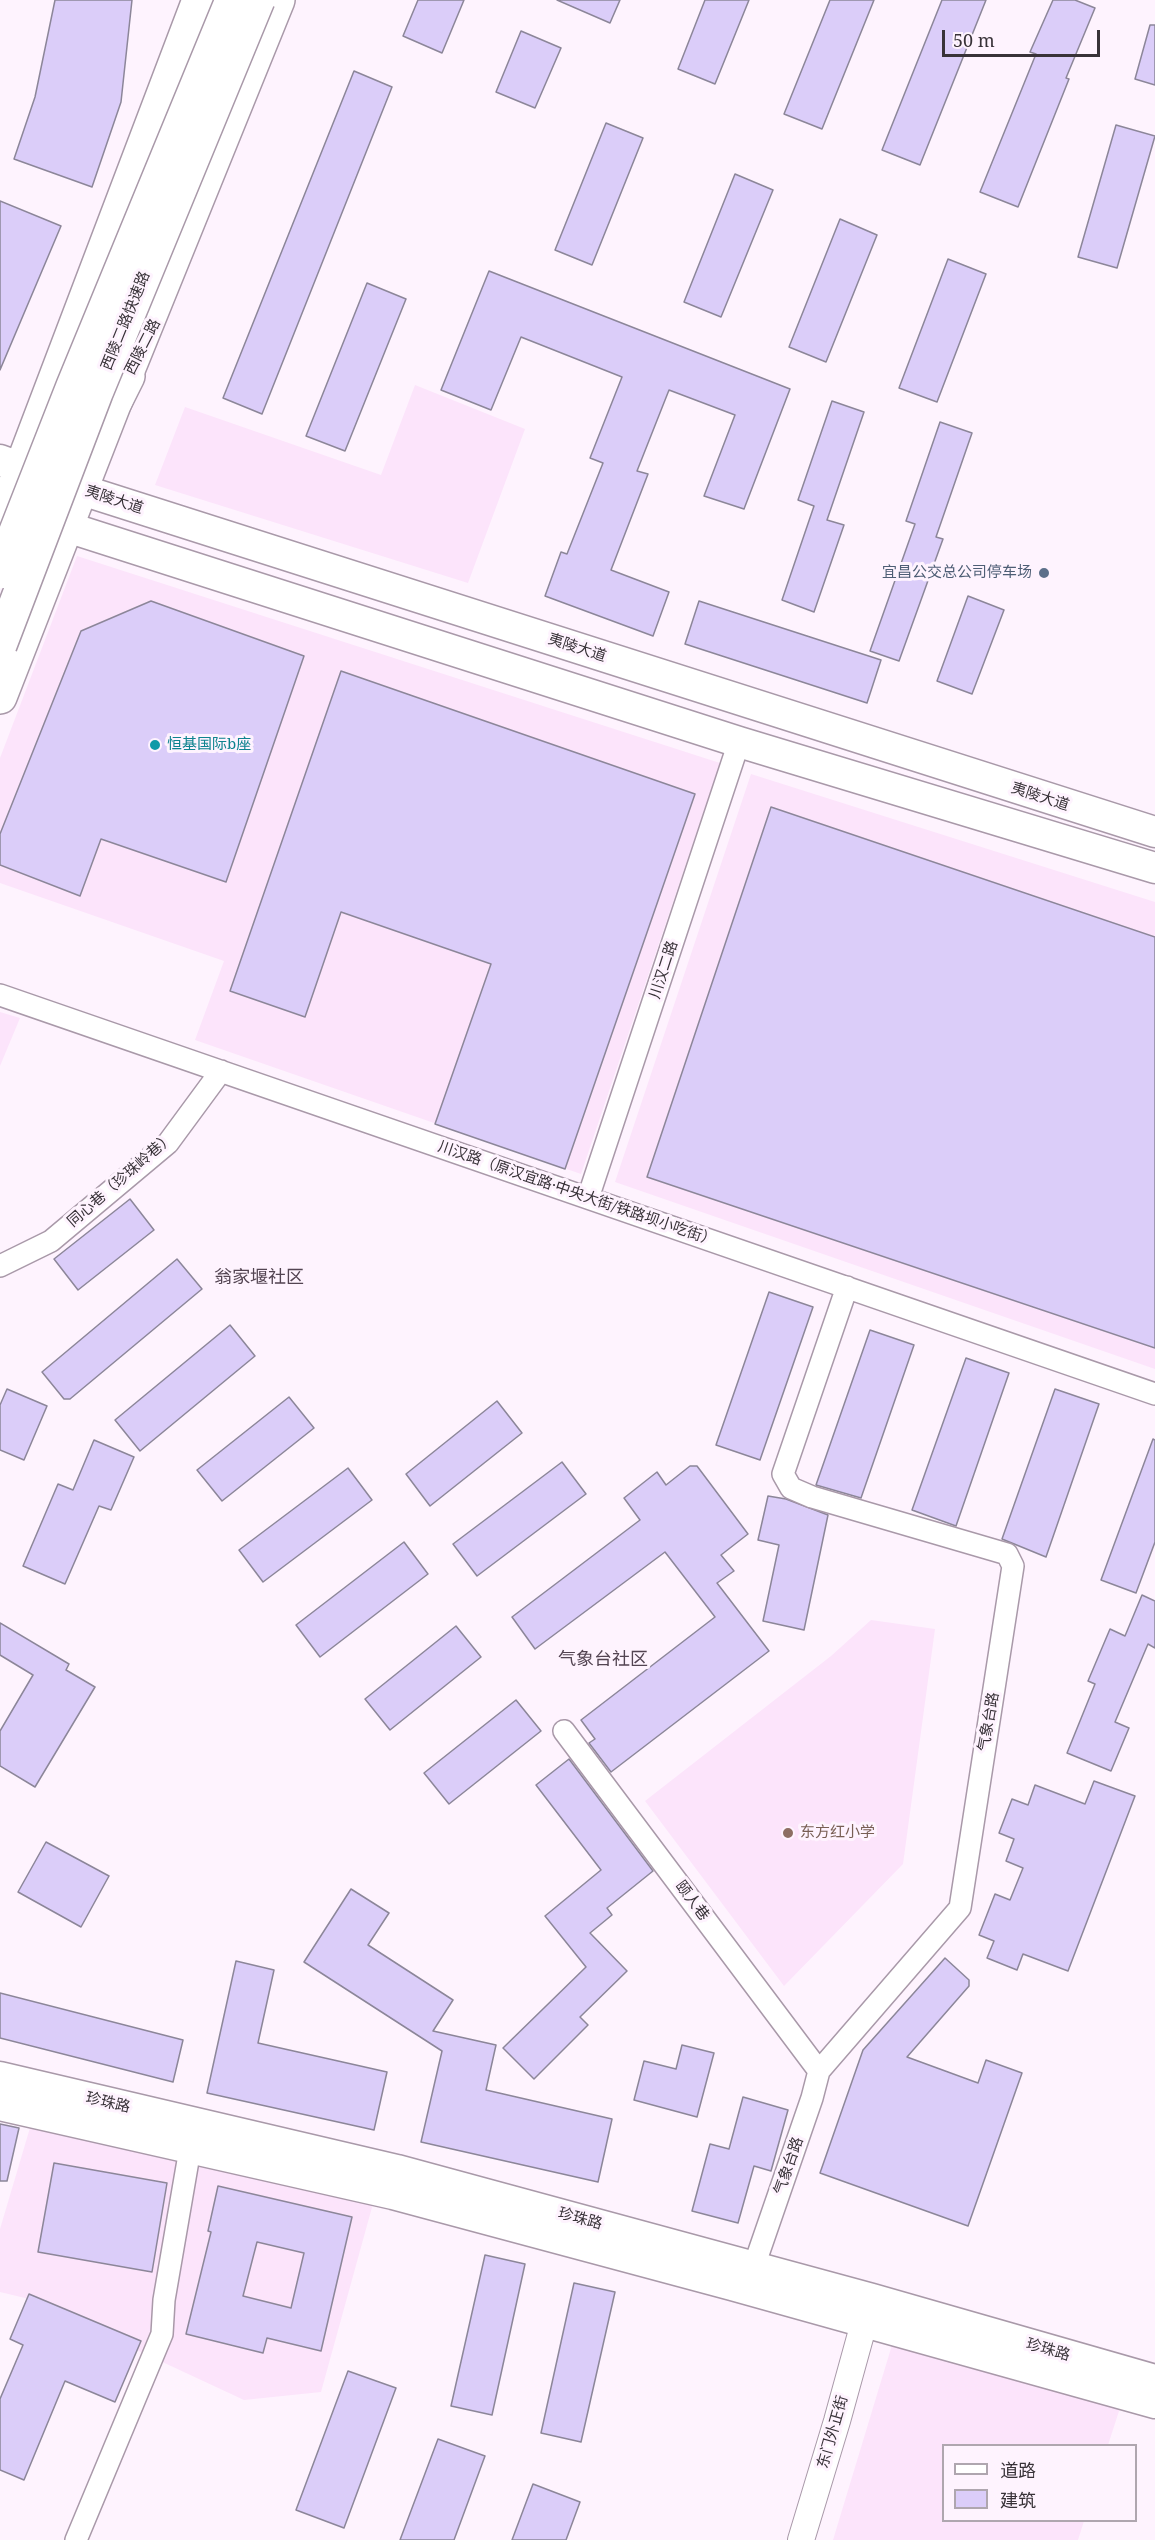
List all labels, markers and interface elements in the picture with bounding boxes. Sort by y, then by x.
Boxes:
scale bar [945,18,1102,56]
text: 50 m [953,28,995,52]
street label: 西陵二路快速路 [98,269,154,373]
street label: 西陵二路 [121,316,165,378]
street label: 夷陵大道 [83,482,145,518]
place label: 宜昌公交总公司停车场 [882,564,1032,582]
marker: 宜昌公交总公司停车场 [1037,566,1051,580]
street label: 夷陵大道 [546,630,608,666]
place label: 恒基国际b座 [167,736,251,754]
marker: 恒基国际b座 [148,738,162,752]
street label: 夷陵大道 [1009,779,1071,815]
street label: 川汉二路 [646,939,682,1001]
street label: 同心巷（珍珠岭巷） [64,1129,178,1231]
street label: 川汉路（原汉宜路·中央大街/铁路坝小吃街） [436,1138,718,1250]
district label: 翁家堰社区 [214,1267,304,1289]
district label: 气象台社区 [558,1649,648,1671]
street label: 气象台路 [975,1691,1003,1753]
place label: 东方红小学 [800,1824,875,1842]
marker: 东方红小学 [781,1826,795,1840]
street label: 颐人巷 [671,1878,713,1924]
street label: 珍珠路 [84,2089,132,2117]
street label: 气象台路 [771,2135,807,2197]
street label: 珍珠路 [556,2204,604,2234]
street label: 珍珠路 [1024,2335,1072,2365]
street label: 东门外正街 [814,2393,852,2471]
legend [942,2444,1137,2522]
text: 道路 [1000,2458,1036,2482]
text: 建筑 [1000,2488,1036,2512]

